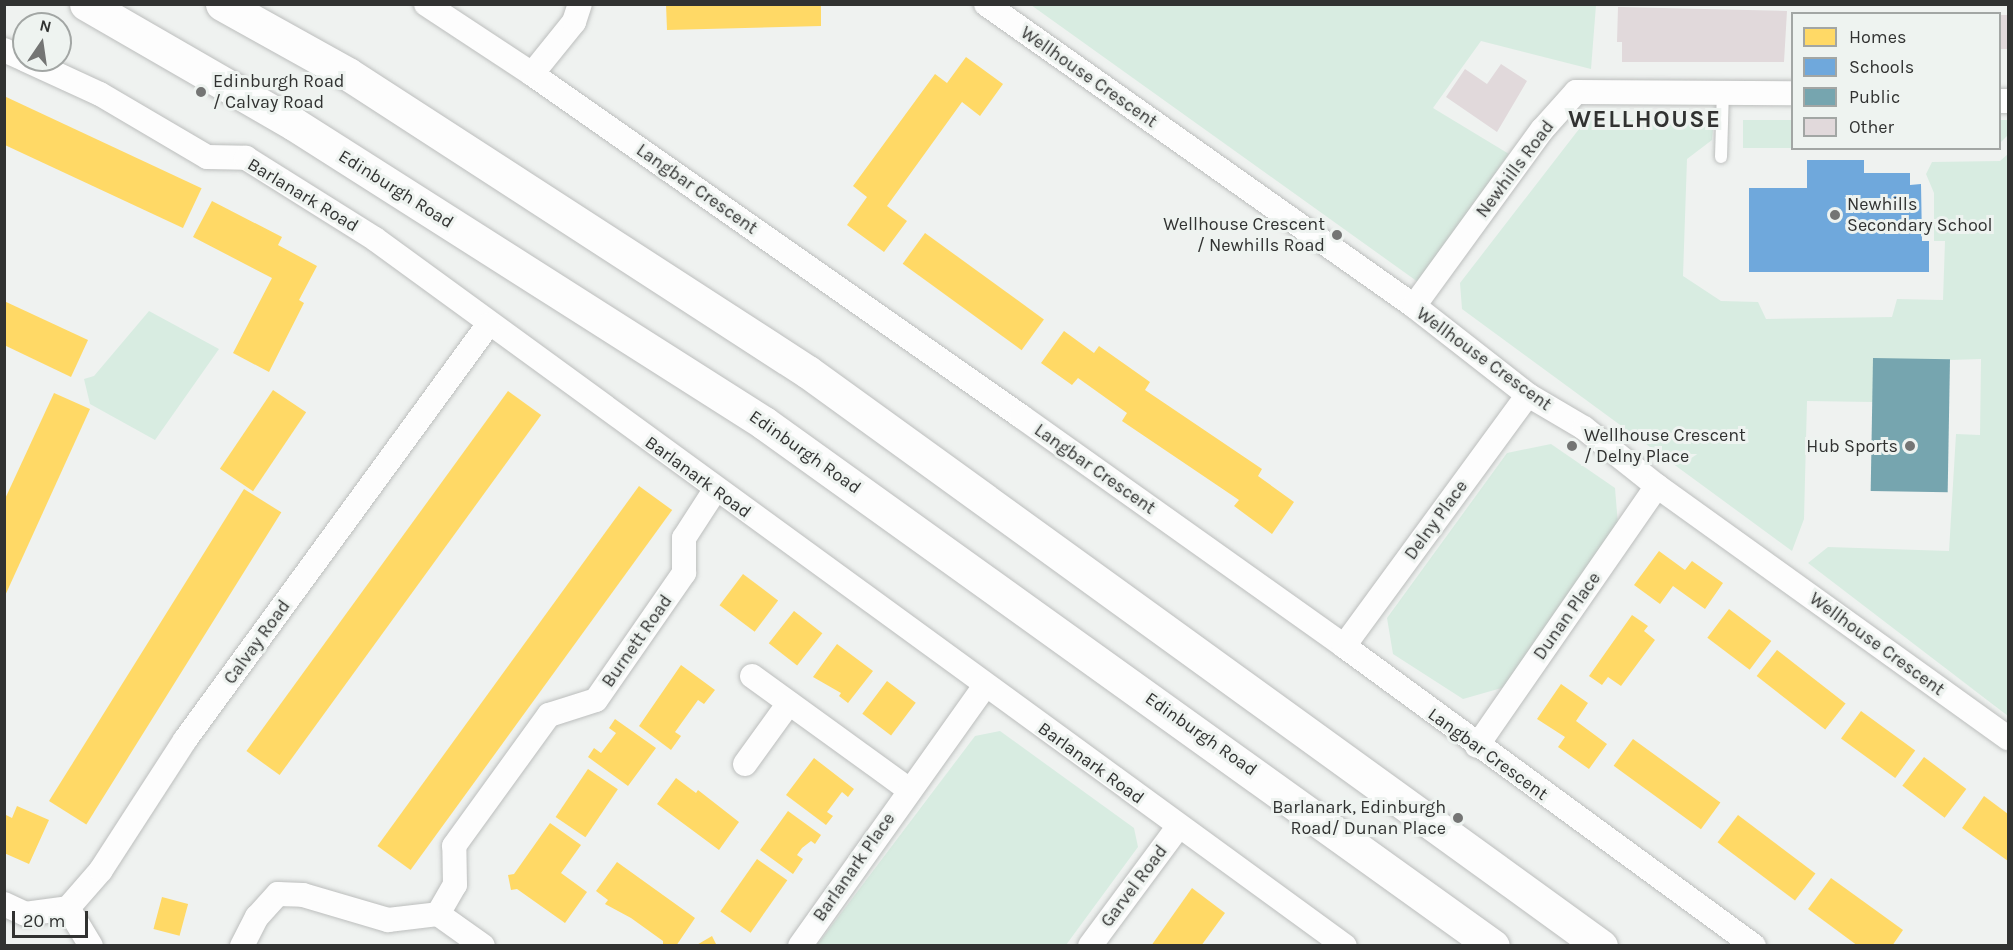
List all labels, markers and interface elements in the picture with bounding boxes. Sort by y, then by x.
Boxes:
north arrow [12,12,72,72]
legend [1791,12,2001,150]
text: N [38,15,53,36]
street label: Wellhouse Crescent [1017,22,1161,132]
text: Homes [1849,26,1906,48]
text: Schools [1849,56,1914,78]
place label: Edinburgh Road / Calvay Road [213,71,345,113]
marker: Edinburgh Road / Calvay Road [194,85,208,99]
text: Public [1849,86,1900,108]
district label: WELLHOUSE [1568,106,1722,134]
street label: Newhills Road [1471,116,1559,222]
text: Other [1849,116,1894,138]
street label: Langbar Crescent [632,139,762,239]
street label: Edinburgh Road [335,145,457,233]
street label: Barlanark Road [244,153,362,237]
place label: Newhills Secondary School [1847,194,1993,236]
marker: Newhills Secondary School [1828,208,1842,222]
place label: Wellhouse Crescent / Newhills Road [1163,214,1325,256]
marker: Wellhouse Crescent / Newhills Road [1330,228,1344,242]
street label: Wellhouse Crescent [1412,303,1556,415]
street label: Edinburgh Road [745,405,865,499]
street label: Langbar Crescent [1030,419,1160,519]
place label: Wellhouse Crescent / Delny Place [1584,425,1746,468]
street label: Barlanark Road [641,431,755,523]
place label: Hub Sports [1806,435,1898,457]
marker: Wellhouse Crescent / Delny Place [1565,439,1579,453]
marker: Hub Sports [1903,439,1917,453]
street label: Delny Place [1400,476,1472,564]
street label: Dunan Place [1529,568,1605,664]
street label: Wellhouse Crescent [1805,588,1949,700]
street label: Burnett Road [597,591,677,691]
street label: Calvay Road [219,596,295,688]
street label: Edinburgh Road [1141,687,1261,781]
street label: Langbar Crescent [1424,703,1552,805]
street label: Barlanark Road [1034,717,1148,809]
place label: Barlanark, Edinburgh Road/ Dunan Place [1272,797,1446,840]
street label: Barlanark Place [809,809,899,925]
marker: Barlanark, Edinburgh Road/ Dunan Place [1451,811,1465,825]
street label: Garvel Road [1096,841,1172,931]
scale bar [15,899,92,937]
text: 20 m [23,910,65,932]

